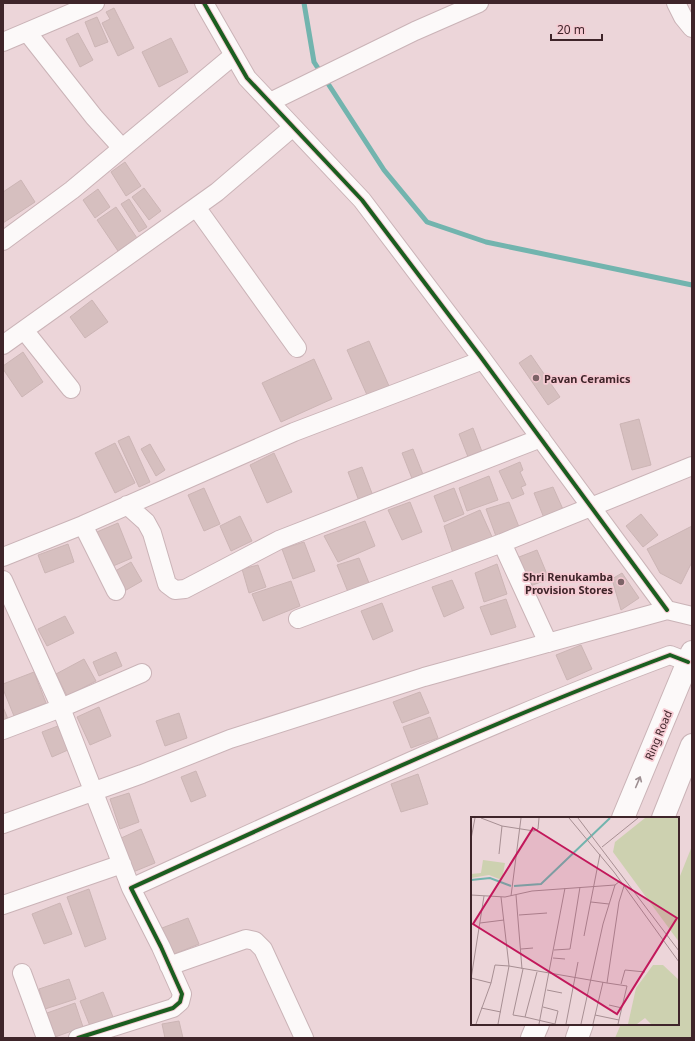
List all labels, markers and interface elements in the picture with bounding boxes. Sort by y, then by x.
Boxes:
scale bar [551,16,602,42]
text: 20 m [557,21,585,38]
place label: Pavan Ceramics [544,371,631,386]
marker: Pavan Ceramics [531,373,541,383]
place label: Shri Renukamba Provision Stores [523,569,613,597]
marker: Shri Renukamba Provision Stores [616,577,626,587]
street label: Ring Road [641,708,675,762]
one-way arrow [635,776,642,788]
inset map [471,817,679,1025]

